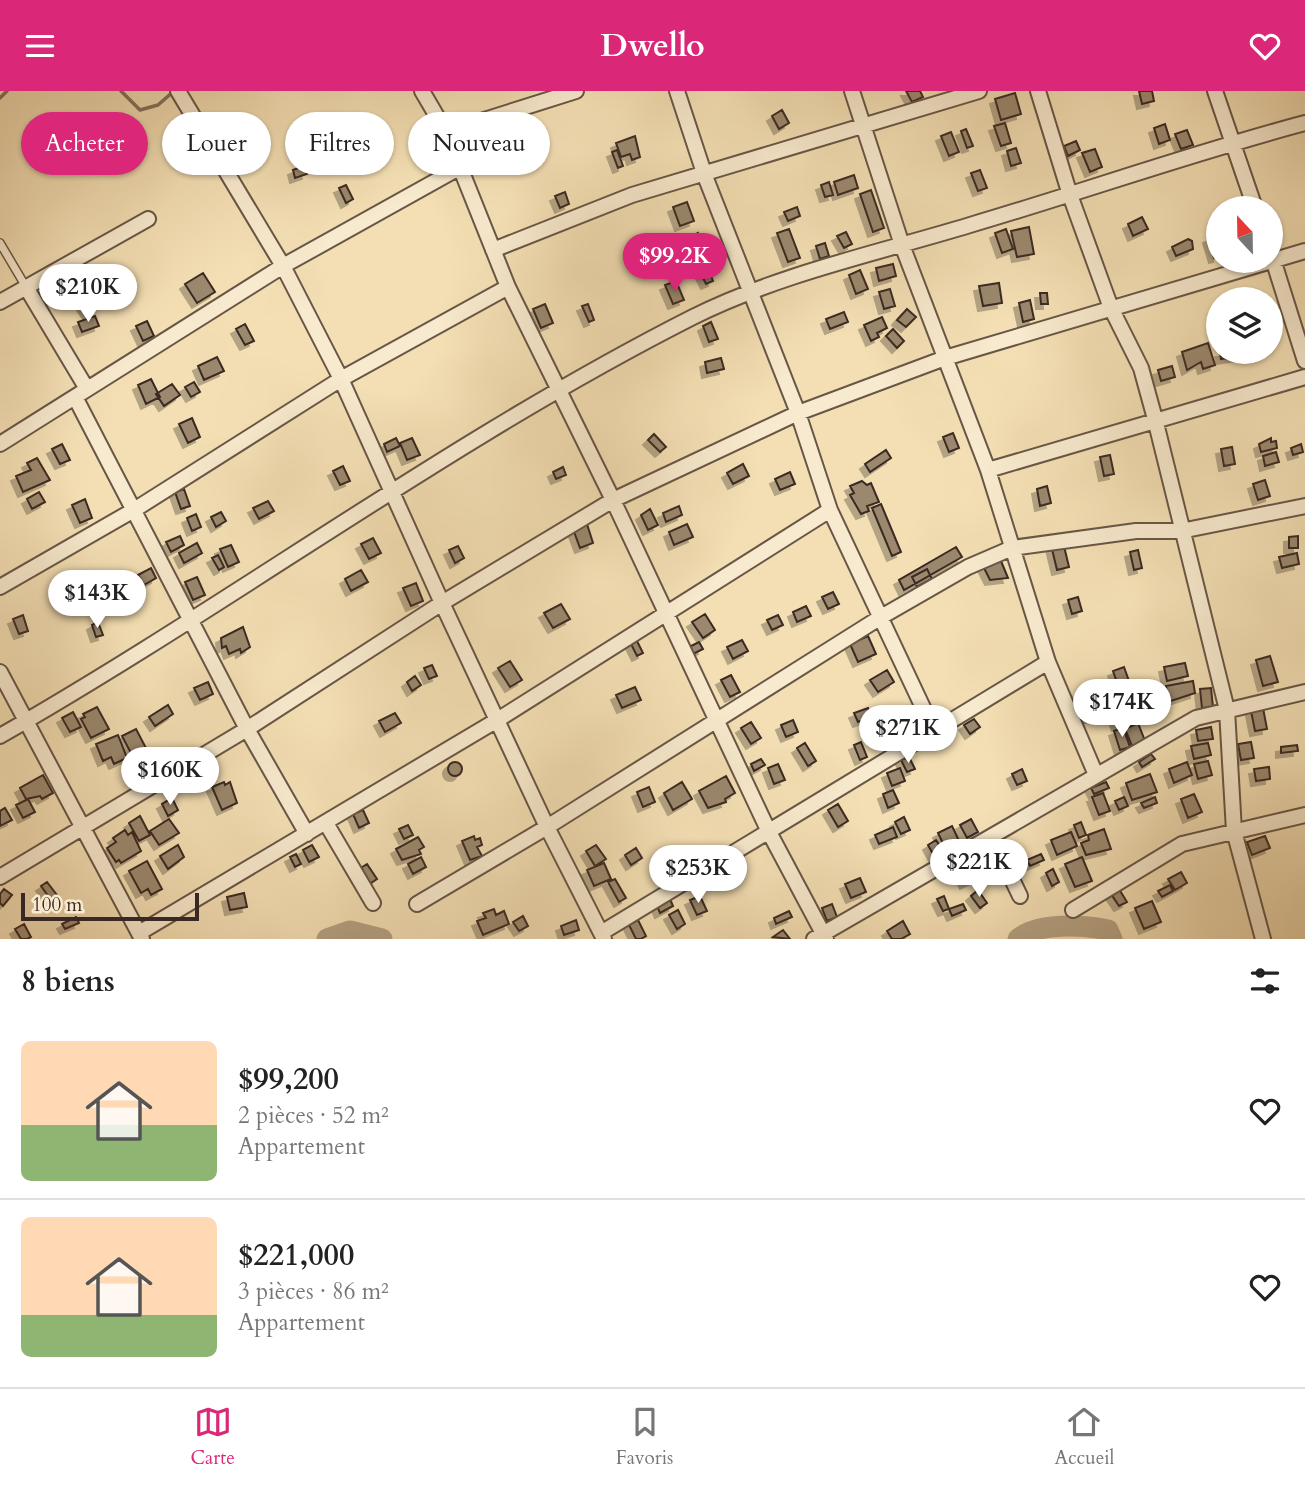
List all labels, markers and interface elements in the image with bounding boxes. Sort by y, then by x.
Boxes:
text: Dwello [600,24,705,68]
icon: menu [21,27,59,65]
icon: heart [1246,27,1284,65]
chip: Acheter [21,112,148,175]
chip: Louer [162,112,271,175]
chip: Filtres [285,112,394,175]
chip: Nouveau [408,112,550,175]
north arrow [1206,196,1283,273]
map controls [1206,196,1283,364]
pin: $99.2K [618,233,732,293]
text: $99.2K [639,240,711,271]
pin: $210K [39,265,137,324]
text: $210K [55,271,121,302]
button: layers [1206,287,1283,364]
pin: $143K [48,571,146,630]
text: $143K [64,577,130,608]
pin: $174K [1073,679,1171,739]
text: $174K [1089,686,1155,717]
pin: $271K [859,705,957,765]
text: $271K [875,712,941,743]
pin: $160K [121,747,219,807]
text: $160K [137,754,203,785]
pin: $221K [930,839,1028,899]
pin: $253K [649,845,747,905]
text: $221K [946,846,1012,877]
text: $253K [665,852,731,883]
scale bar [21,890,200,922]
text: 100 m [32,892,82,918]
text: 8 biens [21,961,115,1002]
icon: filters [1246,962,1284,1000]
text: $99,200 [238,1059,339,1100]
icon: home [77,1069,161,1153]
icon: heart [1246,1092,1284,1130]
text: 2 pièces · 52 m² [238,1100,389,1131]
text: Appartement [238,1131,365,1162]
text: $221,000 [238,1235,354,1276]
icon: home [77,1245,161,1329]
icon: heart [1246,1268,1284,1306]
text: 3 pièces · 86 m² [238,1276,389,1307]
text: Appartement [238,1307,365,1338]
tab: Carte [191,1403,235,1471]
tab: Favoris [616,1403,673,1471]
tab: Accueil [1054,1403,1114,1471]

